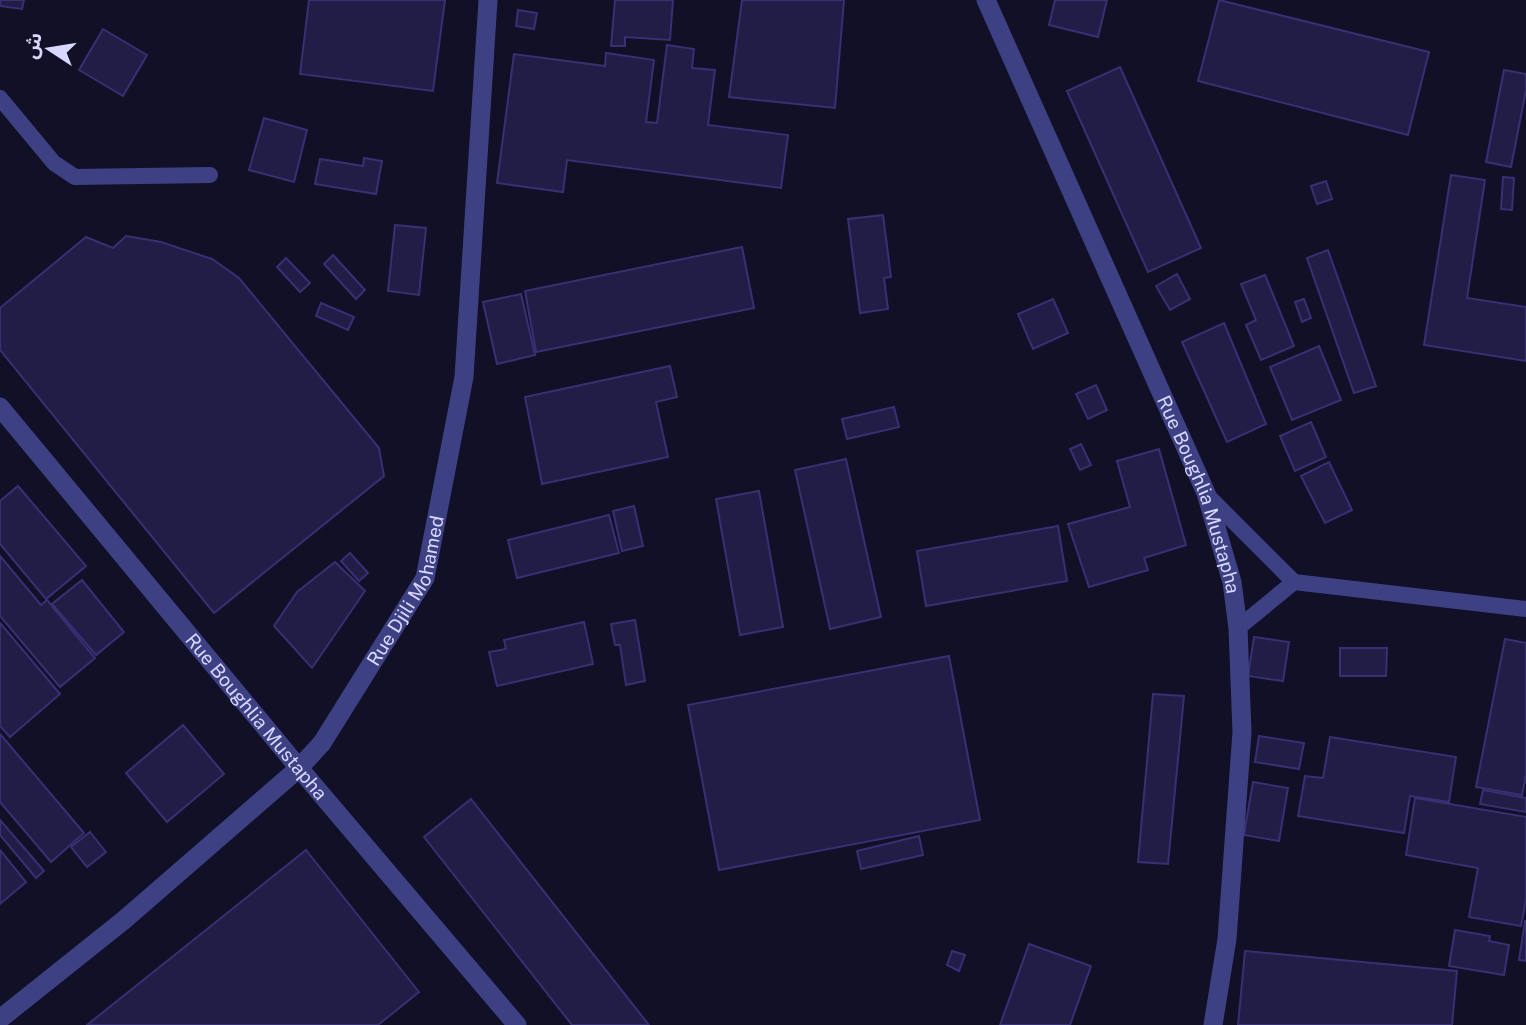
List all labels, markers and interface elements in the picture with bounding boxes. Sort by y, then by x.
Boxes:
north arrow [14,14,84,84]
text: ش [19,30,46,60]
street label: Rue Boughlia Mustapha [1153,392,1244,595]
street label: Rue Djili Mohamed [362,514,448,670]
street label: Rue Boughlia Mustapha [181,629,332,804]

